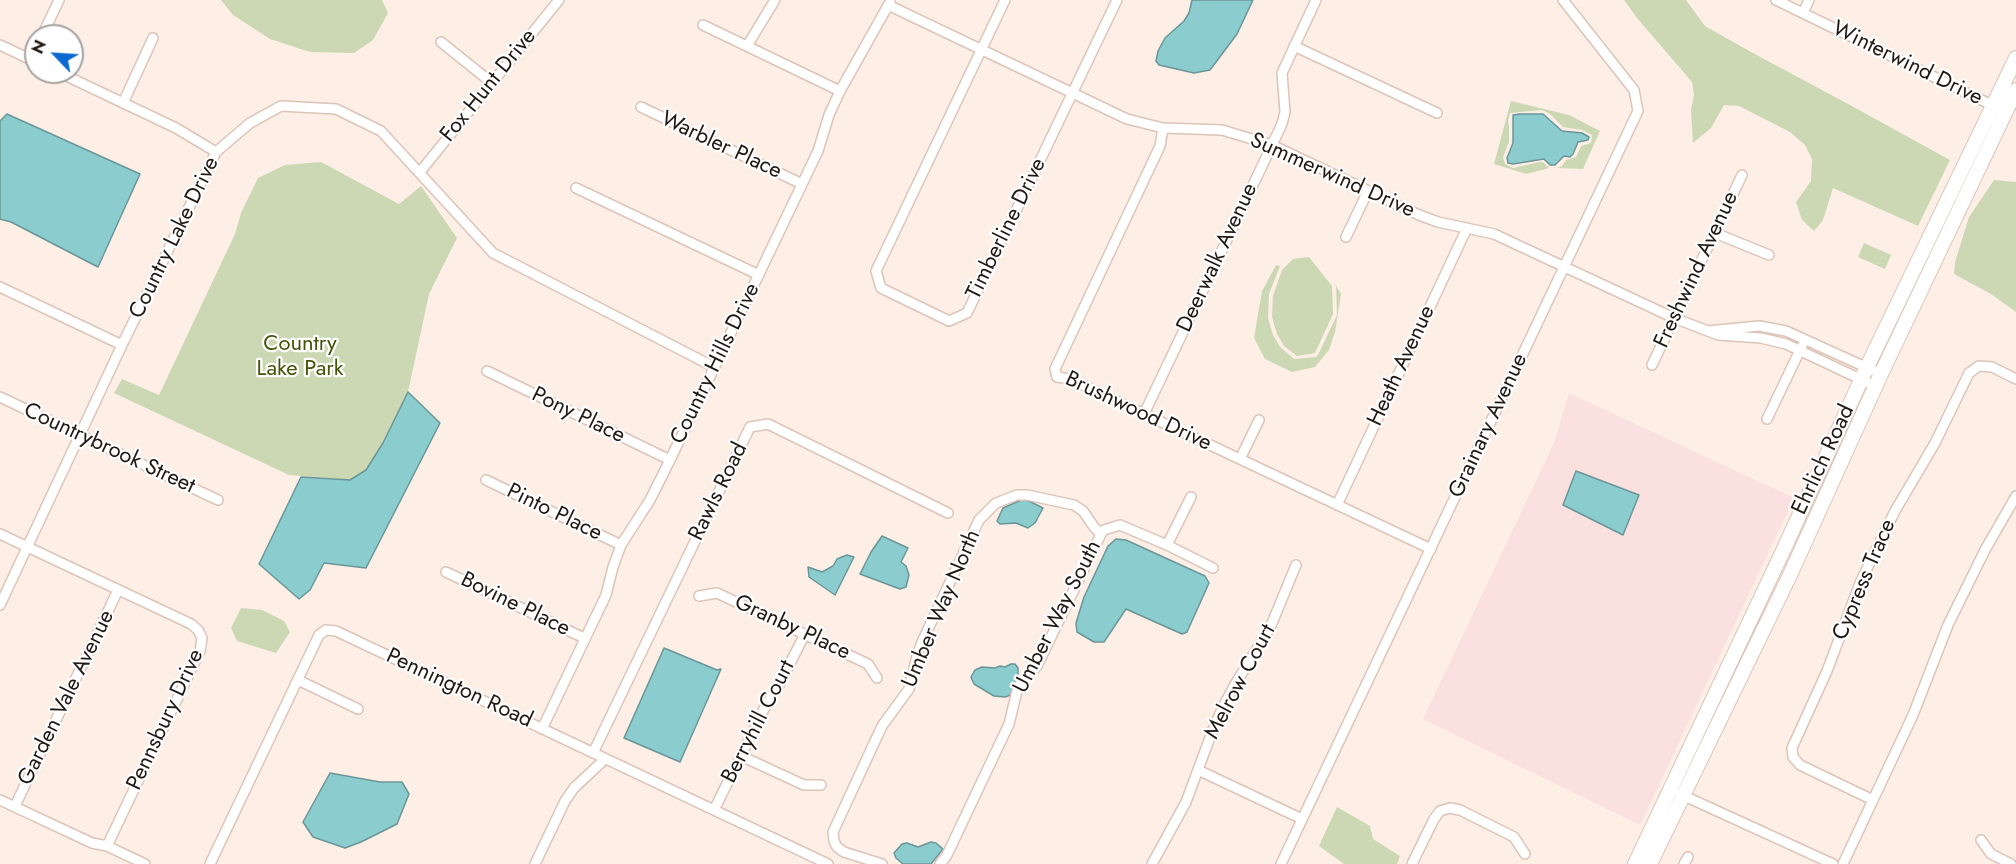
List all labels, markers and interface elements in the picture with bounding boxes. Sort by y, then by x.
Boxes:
street label: Winterwind Drive [1827,16,1987,112]
north arrow [24,24,84,84]
street label: Fox Hunt Drive [435,24,543,148]
text: N [26,36,52,58]
street label: Warbler Place [656,106,786,186]
street label: Summerwind Drive [1245,128,1419,224]
street label: Country Lake Drive [124,153,226,323]
street label: Timberline Drive [961,154,1053,304]
street label: Deerwalk Avenue [1172,179,1264,337]
street label: Freshwind Avenue [1649,188,1745,352]
street label: Country Hills Drive [666,279,766,449]
street label: Heath Avenue [1363,302,1441,430]
park label: Country Lake Park [257,332,343,384]
street label: Grainary Avenue [1444,350,1534,502]
street label: Brushwood Drive [1061,367,1215,457]
street label: Pony Place [527,382,629,450]
street label: Countrybrook Street [19,398,199,500]
street label: Ehrlich Road [1787,401,1861,519]
street label: Rawls Road [684,439,754,545]
street label: Pinto Place [502,479,606,547]
street label: Cypress Trace [1828,516,1902,644]
street label: Umber Way North [897,526,987,692]
street label: Umber Way South [1008,536,1108,698]
street label: Bovine Place [456,567,574,643]
street label: Granby Place [730,590,854,666]
street label: Garden Vale Avenue [13,606,121,790]
street label: Melrow Court [1200,620,1282,744]
street label: Pennington Road [382,644,536,734]
street label: Pennsbury Drive [122,645,210,795]
street label: Berryhill Court [717,656,801,788]

